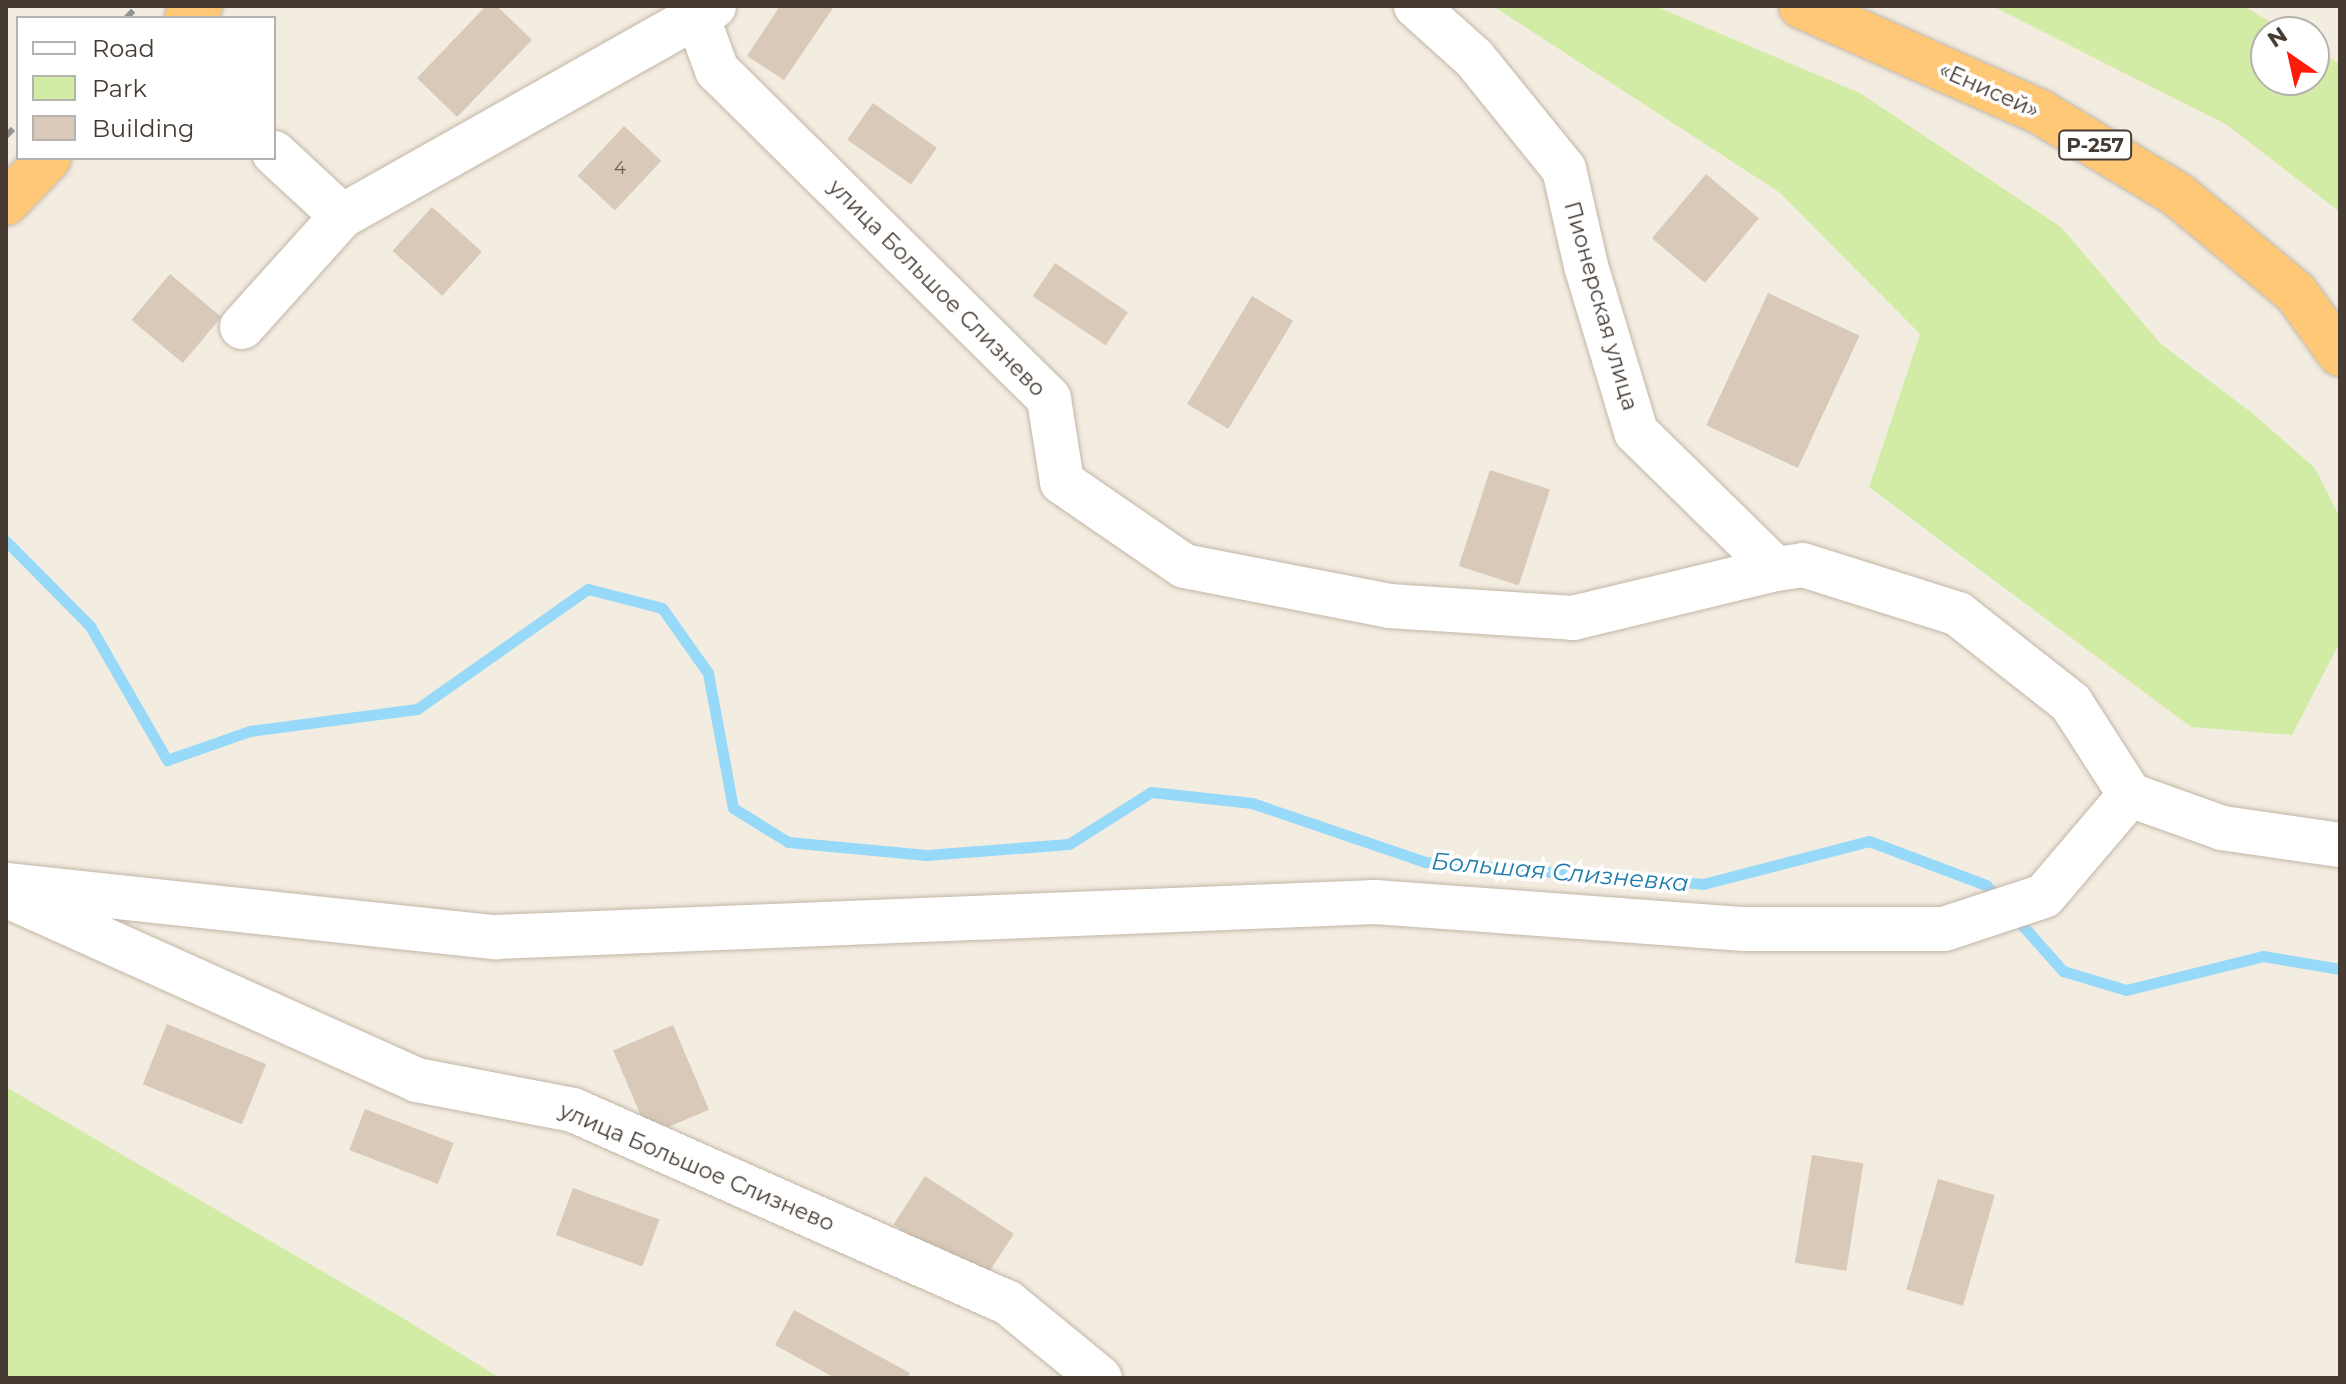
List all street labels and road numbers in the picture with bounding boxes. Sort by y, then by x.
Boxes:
street label: «Енисей» [1935,56,2043,124]
road number: Р-257 [2057,129,2133,161]
street label: улица Большое Слизнево [823,174,1051,402]
street label: Пионерская улица [1558,198,1644,414]
street label: улица Большое Слизнево [556,1097,838,1237]

